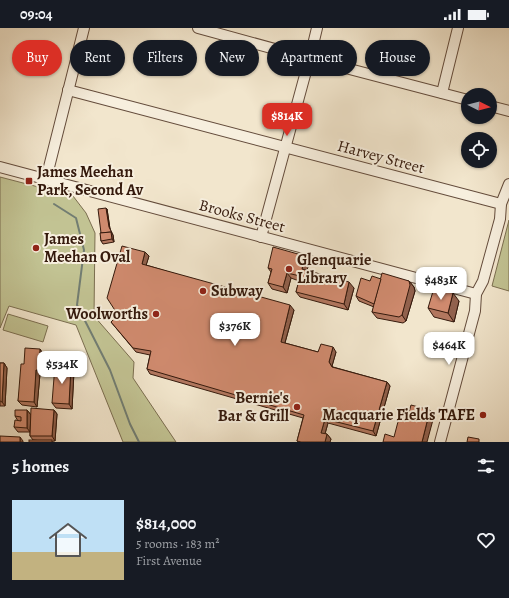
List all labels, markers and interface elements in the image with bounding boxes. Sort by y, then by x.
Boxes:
text: 09:04 [20,4,53,24]
chip: Buy [12,40,62,76]
chip: Rent [70,40,125,76]
chip: Filters [133,40,197,76]
chip: New [205,40,259,76]
chip: Apartment [267,40,357,76]
chip: House [365,40,430,76]
north arrow [461,88,497,124]
map controls [461,88,497,168]
pin: $814K [259,103,315,137]
text: $814K [271,107,303,124]
button: locate [461,132,497,168]
street label: Harvey Street [335,135,427,179]
place label: James Meehan Park, Second Av [37,161,144,201]
marker: James Meehan Park, Second Av [24,176,34,186]
street label: Brooks Street [197,194,287,238]
place label: James Meehan Oval [44,228,131,268]
marker: James Meehan Oval [31,243,41,253]
place label: Glenquarie Library [297,249,371,289]
marker: Glenquarie Library [284,264,294,274]
pin: $483K [413,267,469,301]
text: $483K [425,271,457,288]
place label: Subway [211,280,263,302]
marker: Subway [198,286,208,296]
place label: Woolworths [65,303,148,325]
marker: Woolworths [151,309,161,319]
pin: $376K [207,313,263,347]
text: $376K [219,317,251,334]
pin: $464K [421,332,477,366]
text: $464K [433,336,465,353]
pin: $534K [34,351,90,385]
text: $534K [46,355,78,372]
place label: Bernie's Bar & Grill [218,387,290,427]
marker: Bernie's Bar & Grill [292,402,302,412]
place label: Macquarie Fields TAFE [322,404,475,426]
marker: Macquarie Fields TAFE [478,410,488,420]
text: 5 homes [12,455,69,478]
icon: filters [475,455,497,477]
text: $814,000 [136,512,196,535]
icon: home [44,516,92,564]
icon: heart [475,529,497,551]
text: 5 rooms · 183 m² [136,535,220,552]
text: First Avenue [136,552,202,569]

